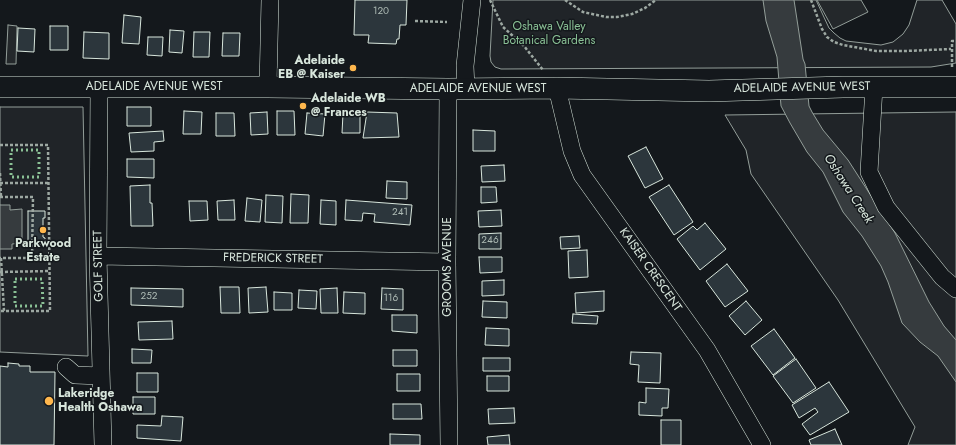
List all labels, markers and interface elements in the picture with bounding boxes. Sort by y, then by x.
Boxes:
house number: 120 [373,6,389,18]
park label: Oshawa Valley Botanical Gardens [503,20,595,48]
place label: Adelaide EB @ Kaiser [278,54,345,82]
marker: Adelaide EB @ Kaiser [348,63,358,73]
street label: ADELAIDE AVENUE WEST [86,80,222,94]
street label: ADELAIDE AVENUE WEST [734,80,870,96]
street label: ADELAIDE AVENUE WEST [410,82,546,96]
place label: Adelaide WB @ Frances [311,92,386,120]
marker: Adelaide WB @ Frances [298,101,308,111]
water label: Oshawa Creek [820,151,876,227]
house number: 241 [392,207,408,219]
street label: GROOMS AVENUE [441,217,455,317]
marker: Parkwood Estate [38,225,48,235]
street label: KAISER CRESCENT [616,225,684,315]
street label: GOLF STREET [91,230,107,302]
house number: 246 [481,235,499,247]
place label: Parkwood Estate [15,237,71,265]
street label: FREDERICK STREET [223,251,323,267]
house number: 252 [140,291,158,303]
house number: 116 [384,293,398,305]
place label: Lakeridge Health Oshawa [58,387,142,415]
marker: Lakeridge Health Oshawa [43,395,55,407]

